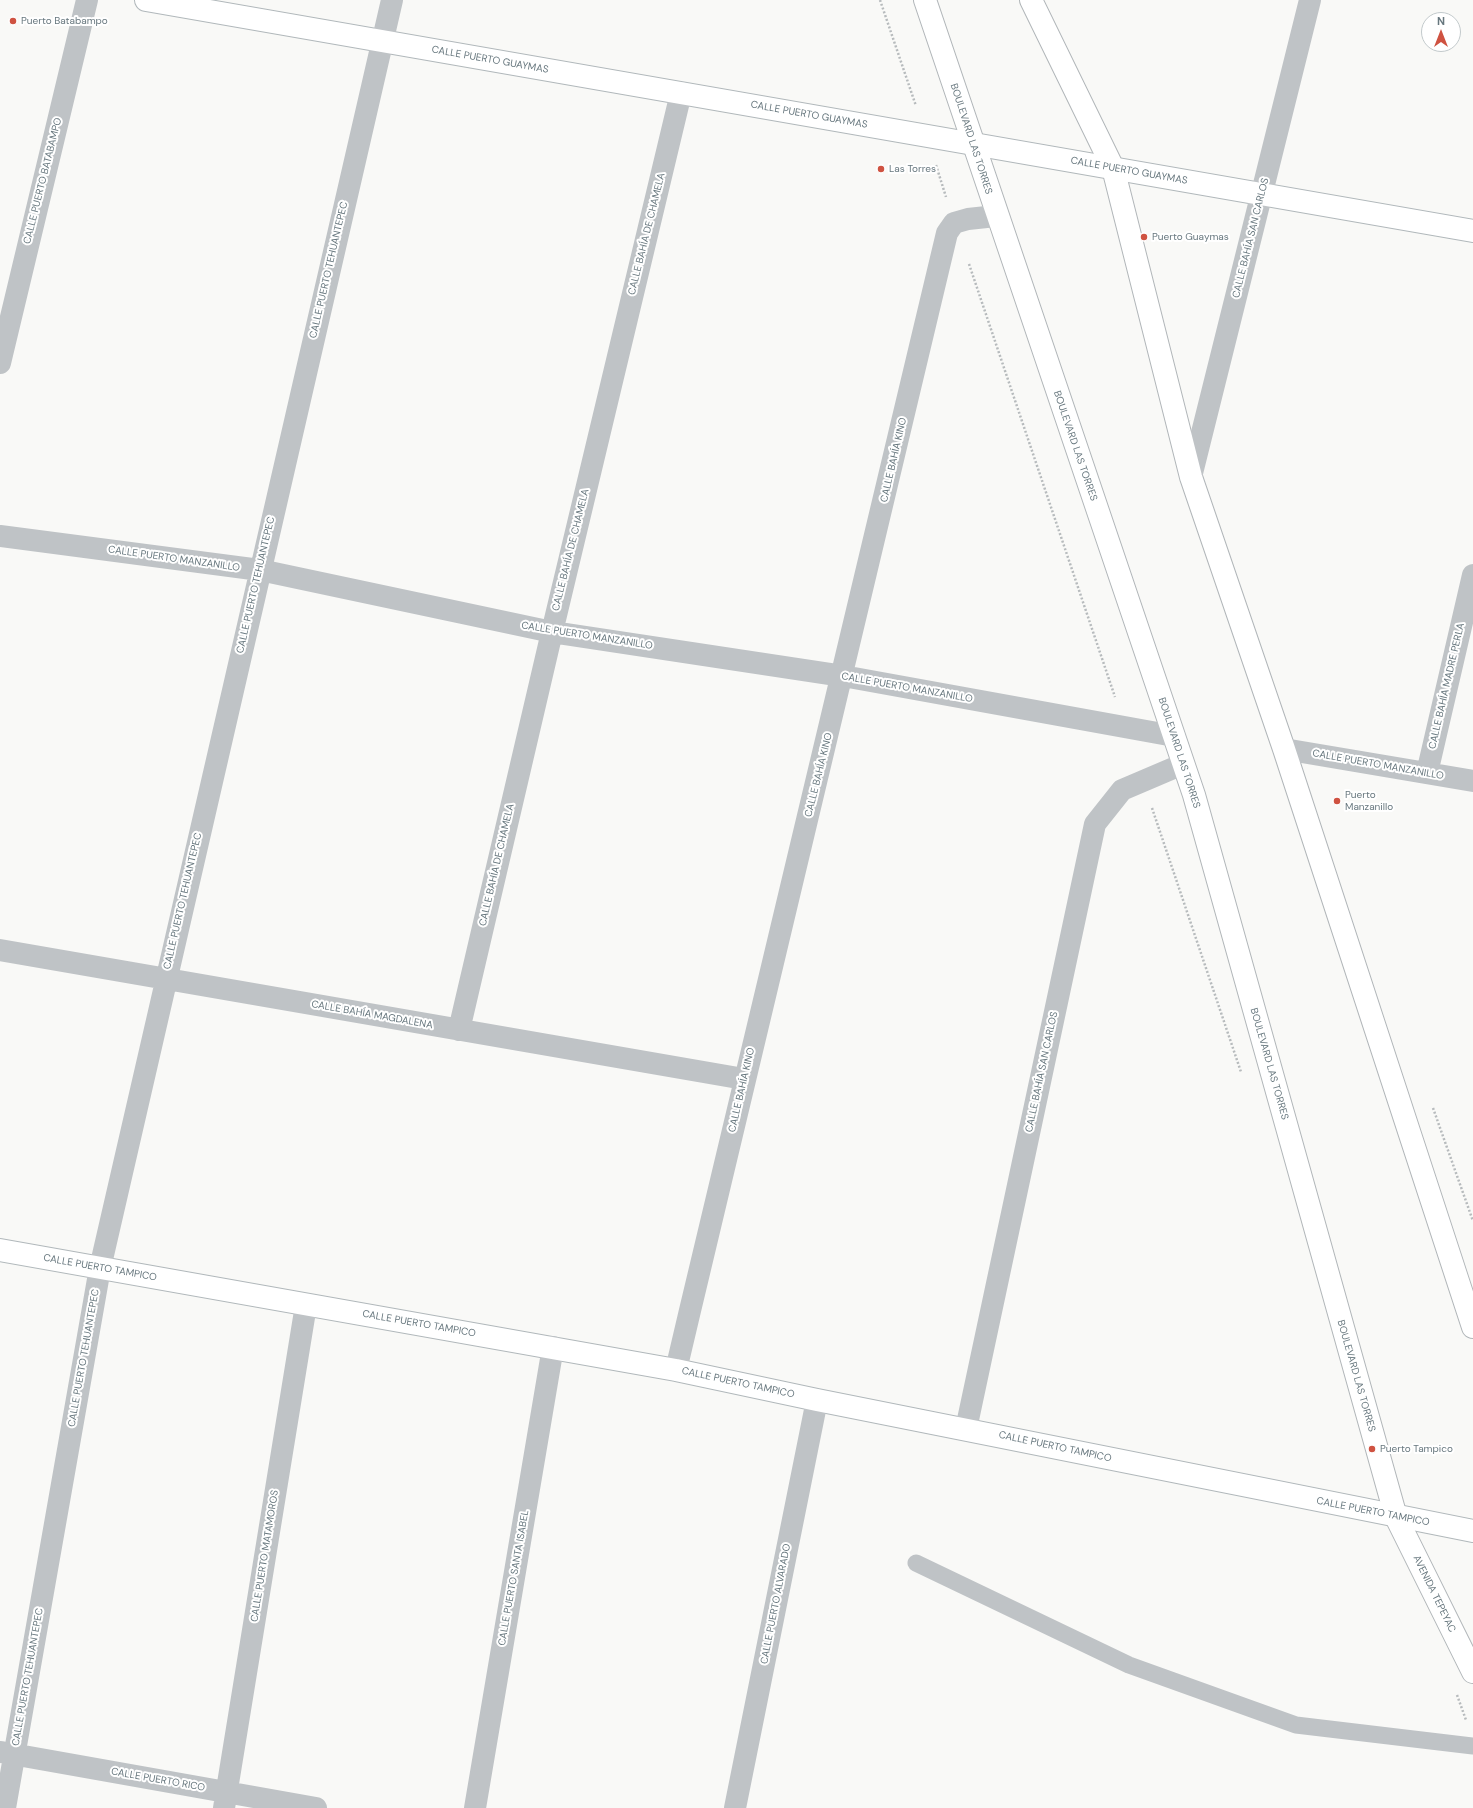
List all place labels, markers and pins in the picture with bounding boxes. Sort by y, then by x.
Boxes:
place label: Puerto Batabampo [21,15,108,27]
marker: Puerto Batabampo [8,16,18,26]
place label: Las Torres [889,163,936,175]
marker: Las Torres [876,164,886,174]
place label: Puerto Guaymas [1152,231,1229,243]
marker: Puerto Guaymas [1139,232,1149,242]
place label: Puerto Manzanillo [1345,789,1393,812]
marker: Puerto Manzanillo [1332,796,1342,806]
place label: Puerto Tampico [1380,1443,1453,1455]
marker: Puerto Tampico [1367,1444,1377,1454]

